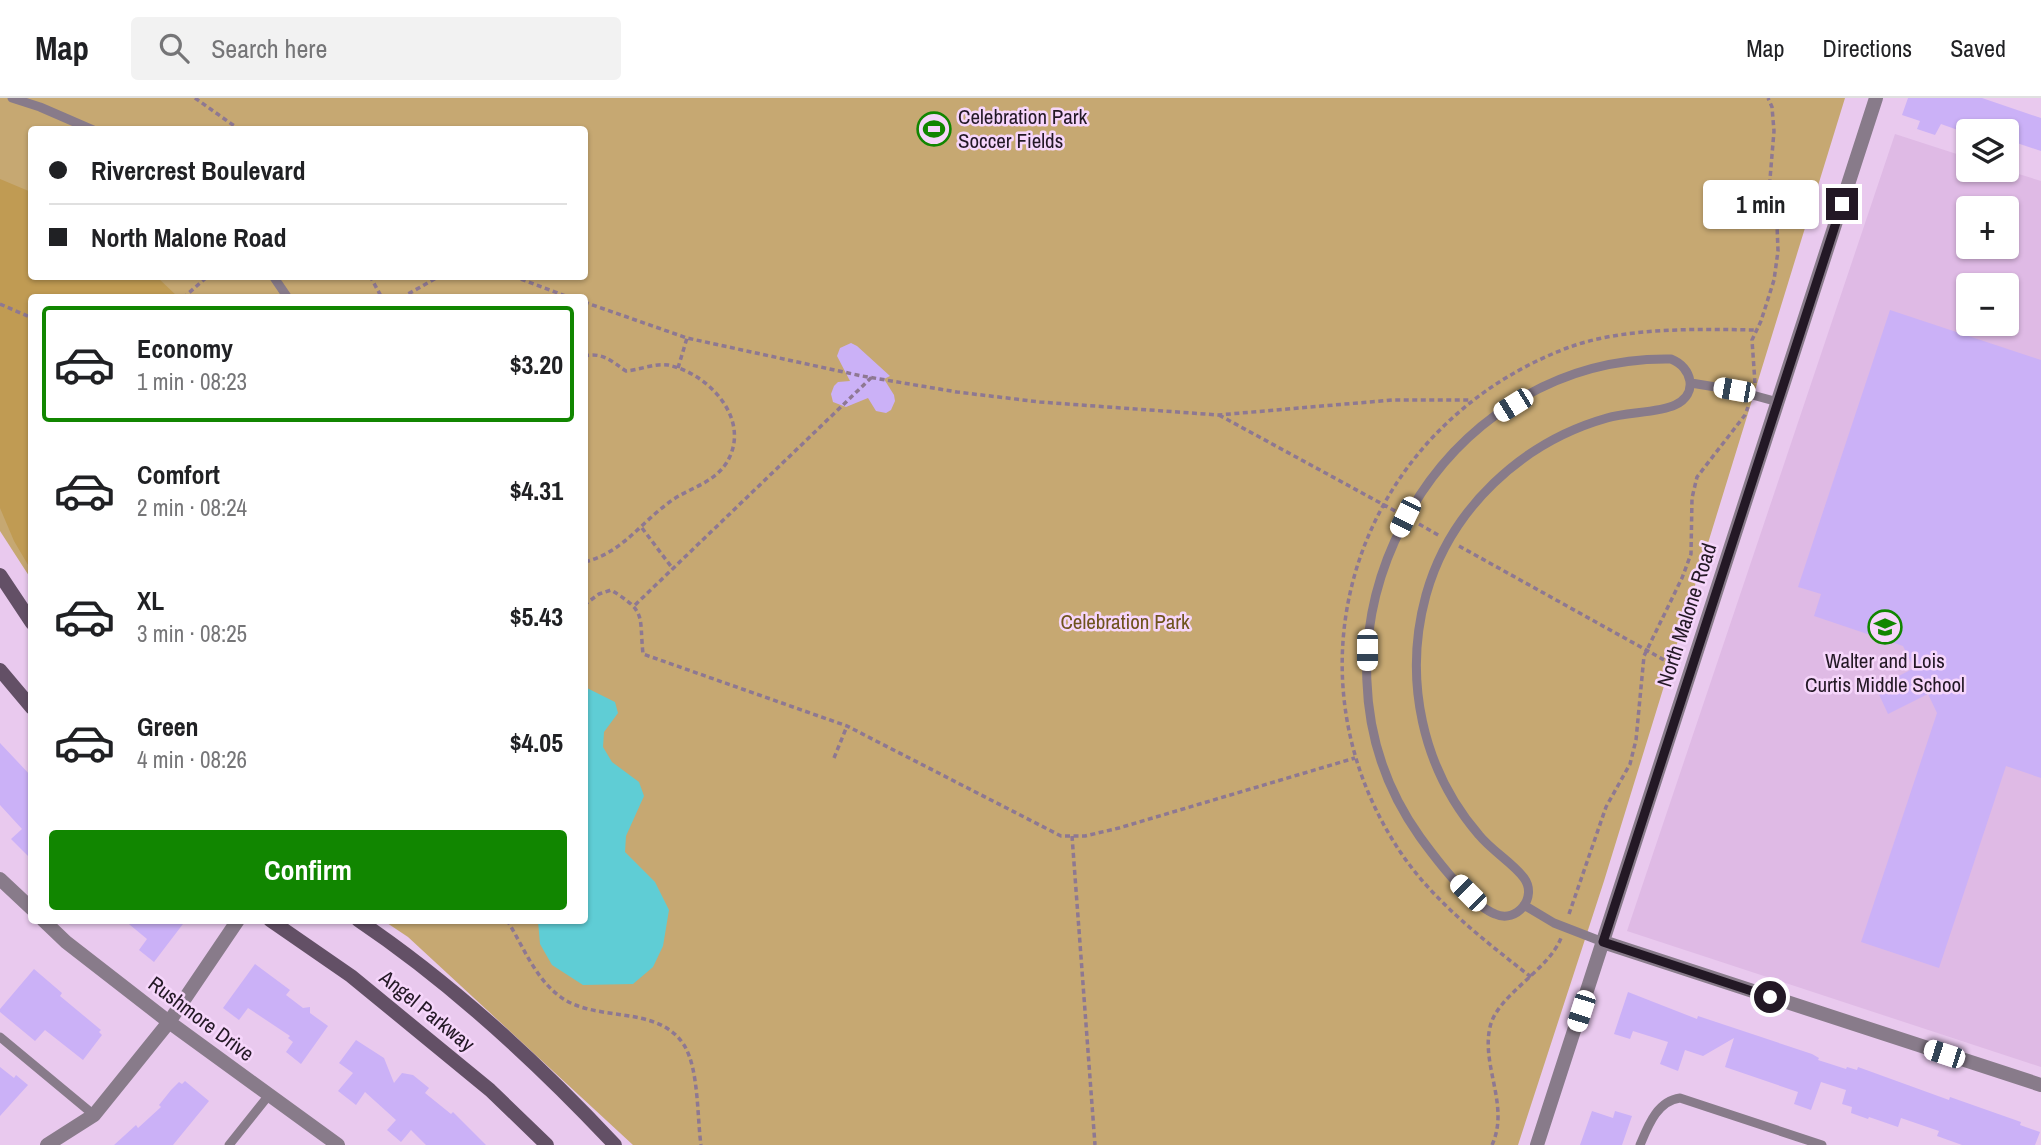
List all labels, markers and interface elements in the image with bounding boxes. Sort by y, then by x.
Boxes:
search box [131,17,621,80]
text: Map [35,26,89,70]
icon: search [155,29,193,67]
text: Search here [211,31,327,66]
text: Map [1746,32,1784,64]
text: Directions [1822,32,1912,64]
text: Saved [1950,32,2006,64]
place label: Celebration Park Soccer Fields [958,102,1088,155]
sports icon: Celebration Park Soccer Fields [915,110,953,148]
map controls [1956,119,2019,336]
button: layers [1956,119,2019,182]
text: Rivercrest Boulevard [91,153,305,188]
callout: 1 min [1702,180,1818,228]
route end [1826,188,1858,220]
text: 1 min [1736,189,1786,220]
button: + [1956,196,2019,259]
text: North Malone Road [91,220,286,255]
button: − [1956,273,2019,336]
text: Economy [137,331,233,366]
icon: car [53,333,116,396]
text: $3.20 [510,347,563,382]
text: 1 min · 08:23 [137,366,247,397]
car [1712,376,1757,404]
car [1490,385,1537,425]
text: Comfort [137,457,220,492]
icon: car [53,459,116,522]
text: $4.31 [510,473,563,508]
text: 2 min · 08:24 [137,492,247,523]
car [1387,494,1424,540]
street label: North Malone Road [1650,539,1723,690]
text: XL [137,583,164,618]
icon: car [53,585,116,648]
text: $5.43 [510,599,563,634]
park label: Celebration Park [1060,607,1190,636]
school or university icon: Walter and Lois Curtis Middle School [1866,608,1904,646]
text: 3 min · 08:25 [137,618,247,649]
car [1357,629,1378,671]
place label: Walter and Lois Curtis Middle School [1805,646,1965,699]
text: Green [137,709,199,744]
icon: car [53,711,116,774]
text: $4.05 [510,725,563,760]
text: 4 min · 08:26 [137,744,247,775]
button: Confirm [49,830,567,910]
car [1446,871,1491,915]
street label: Angel Parkway [373,963,481,1058]
street label: Rushmore Drive [143,969,260,1068]
route start [1754,981,1786,1013]
car [1565,988,1598,1034]
car [1921,1038,1968,1070]

